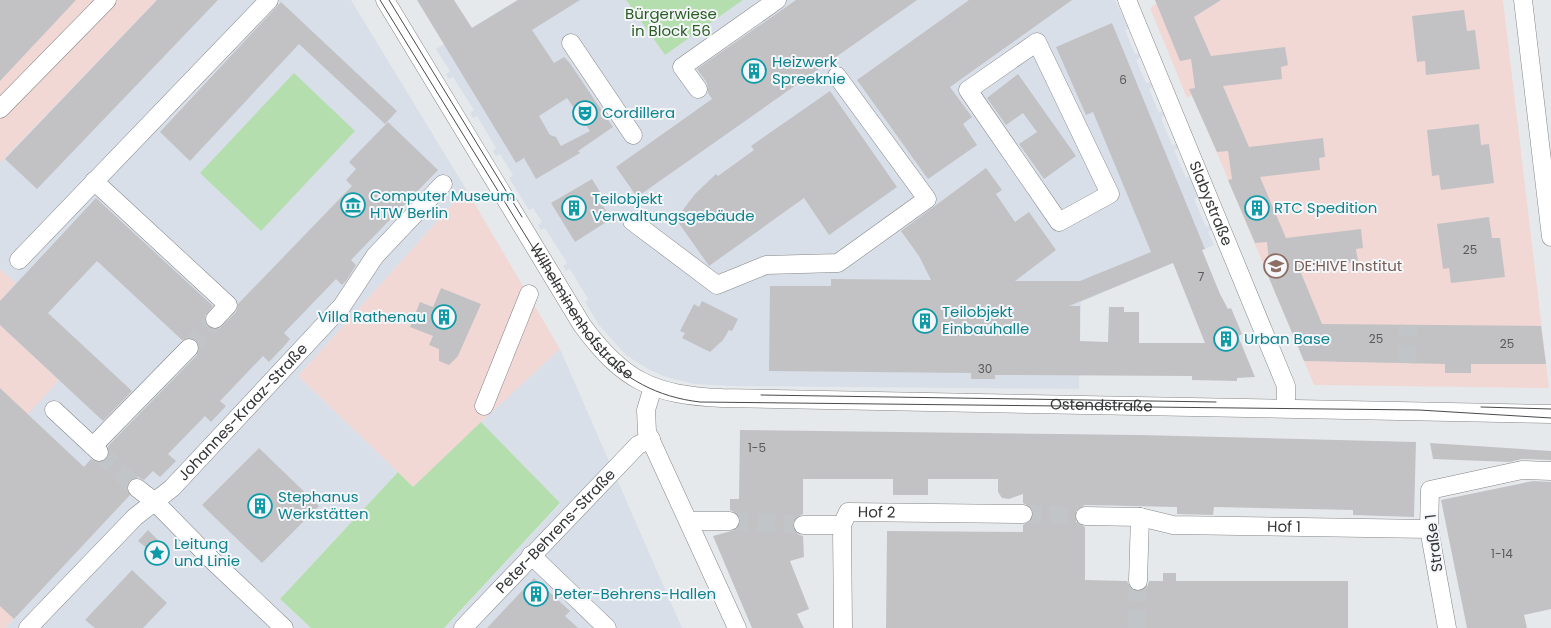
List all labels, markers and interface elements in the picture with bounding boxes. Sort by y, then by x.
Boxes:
park label: Bürgerwiese in Block 56 [625,3,717,41]
place label: Heizwerk Spreeknie [772,51,845,89]
building icon: Heizwerk Spreeknie [741,58,767,84]
house number: 6 [1119,71,1127,88]
theatre icon: Cordillera [572,100,598,126]
place label: Cordillera [602,102,675,123]
street label: Slabystraße [1184,158,1238,249]
place label: Computer Museum HTW Berlin [370,185,515,223]
place label: Teilobjekt Verwaltungsgebäude [592,188,755,226]
museum icon: Computer Museum HTW Berlin [340,192,366,218]
building icon: Teilobjekt Verwaltungsgebäude [561,195,587,221]
building icon: RTC Spedition [1244,195,1270,221]
place label: RTC Spedition [1274,197,1377,218]
street label: Wilhelminenhofstraße [525,239,638,384]
house number: 25 [1463,241,1477,258]
school or university icon: DE:HIVE Institut [1263,253,1289,279]
place label: DE:HIVE Institut [1294,255,1402,276]
house number: 7 [1198,268,1205,285]
place label: Teilobjekt Einbauhalle [942,301,1029,339]
building icon: Villa Rathenau [431,304,457,330]
place label: Villa Rathenau [318,306,426,327]
building icon: Teilobjekt Einbauhalle [912,308,938,334]
building icon: Urban Base [1213,326,1239,352]
place label: Urban Base [1244,328,1330,349]
house number: 25 [1369,330,1383,347]
house number: 25 [1500,335,1514,352]
street label: Johannes-Kraaz-Straße [173,338,312,485]
house number: 30 [978,360,992,377]
street label: Ostendstraße [1050,393,1153,416]
house number: 1-5 [748,439,766,456]
street label: Peter-Behrens-Straße [491,464,620,598]
place label: Stephanus Werkstätten [278,486,369,524]
building icon: Stephanus Werkstätten [247,493,273,519]
street label: Hof 2 [858,501,896,523]
street label: Straße 1 [1420,513,1447,573]
street label: Hof 1 [1267,515,1301,537]
place label: Leitung und Linie [174,533,240,571]
place icon: Leitung und Linie [144,540,170,566]
house number: 1-14 [1491,545,1513,562]
building icon: Peter-Behrens-Hallen [523,581,549,607]
place label: Peter-Behrens-Hallen [554,583,716,604]

